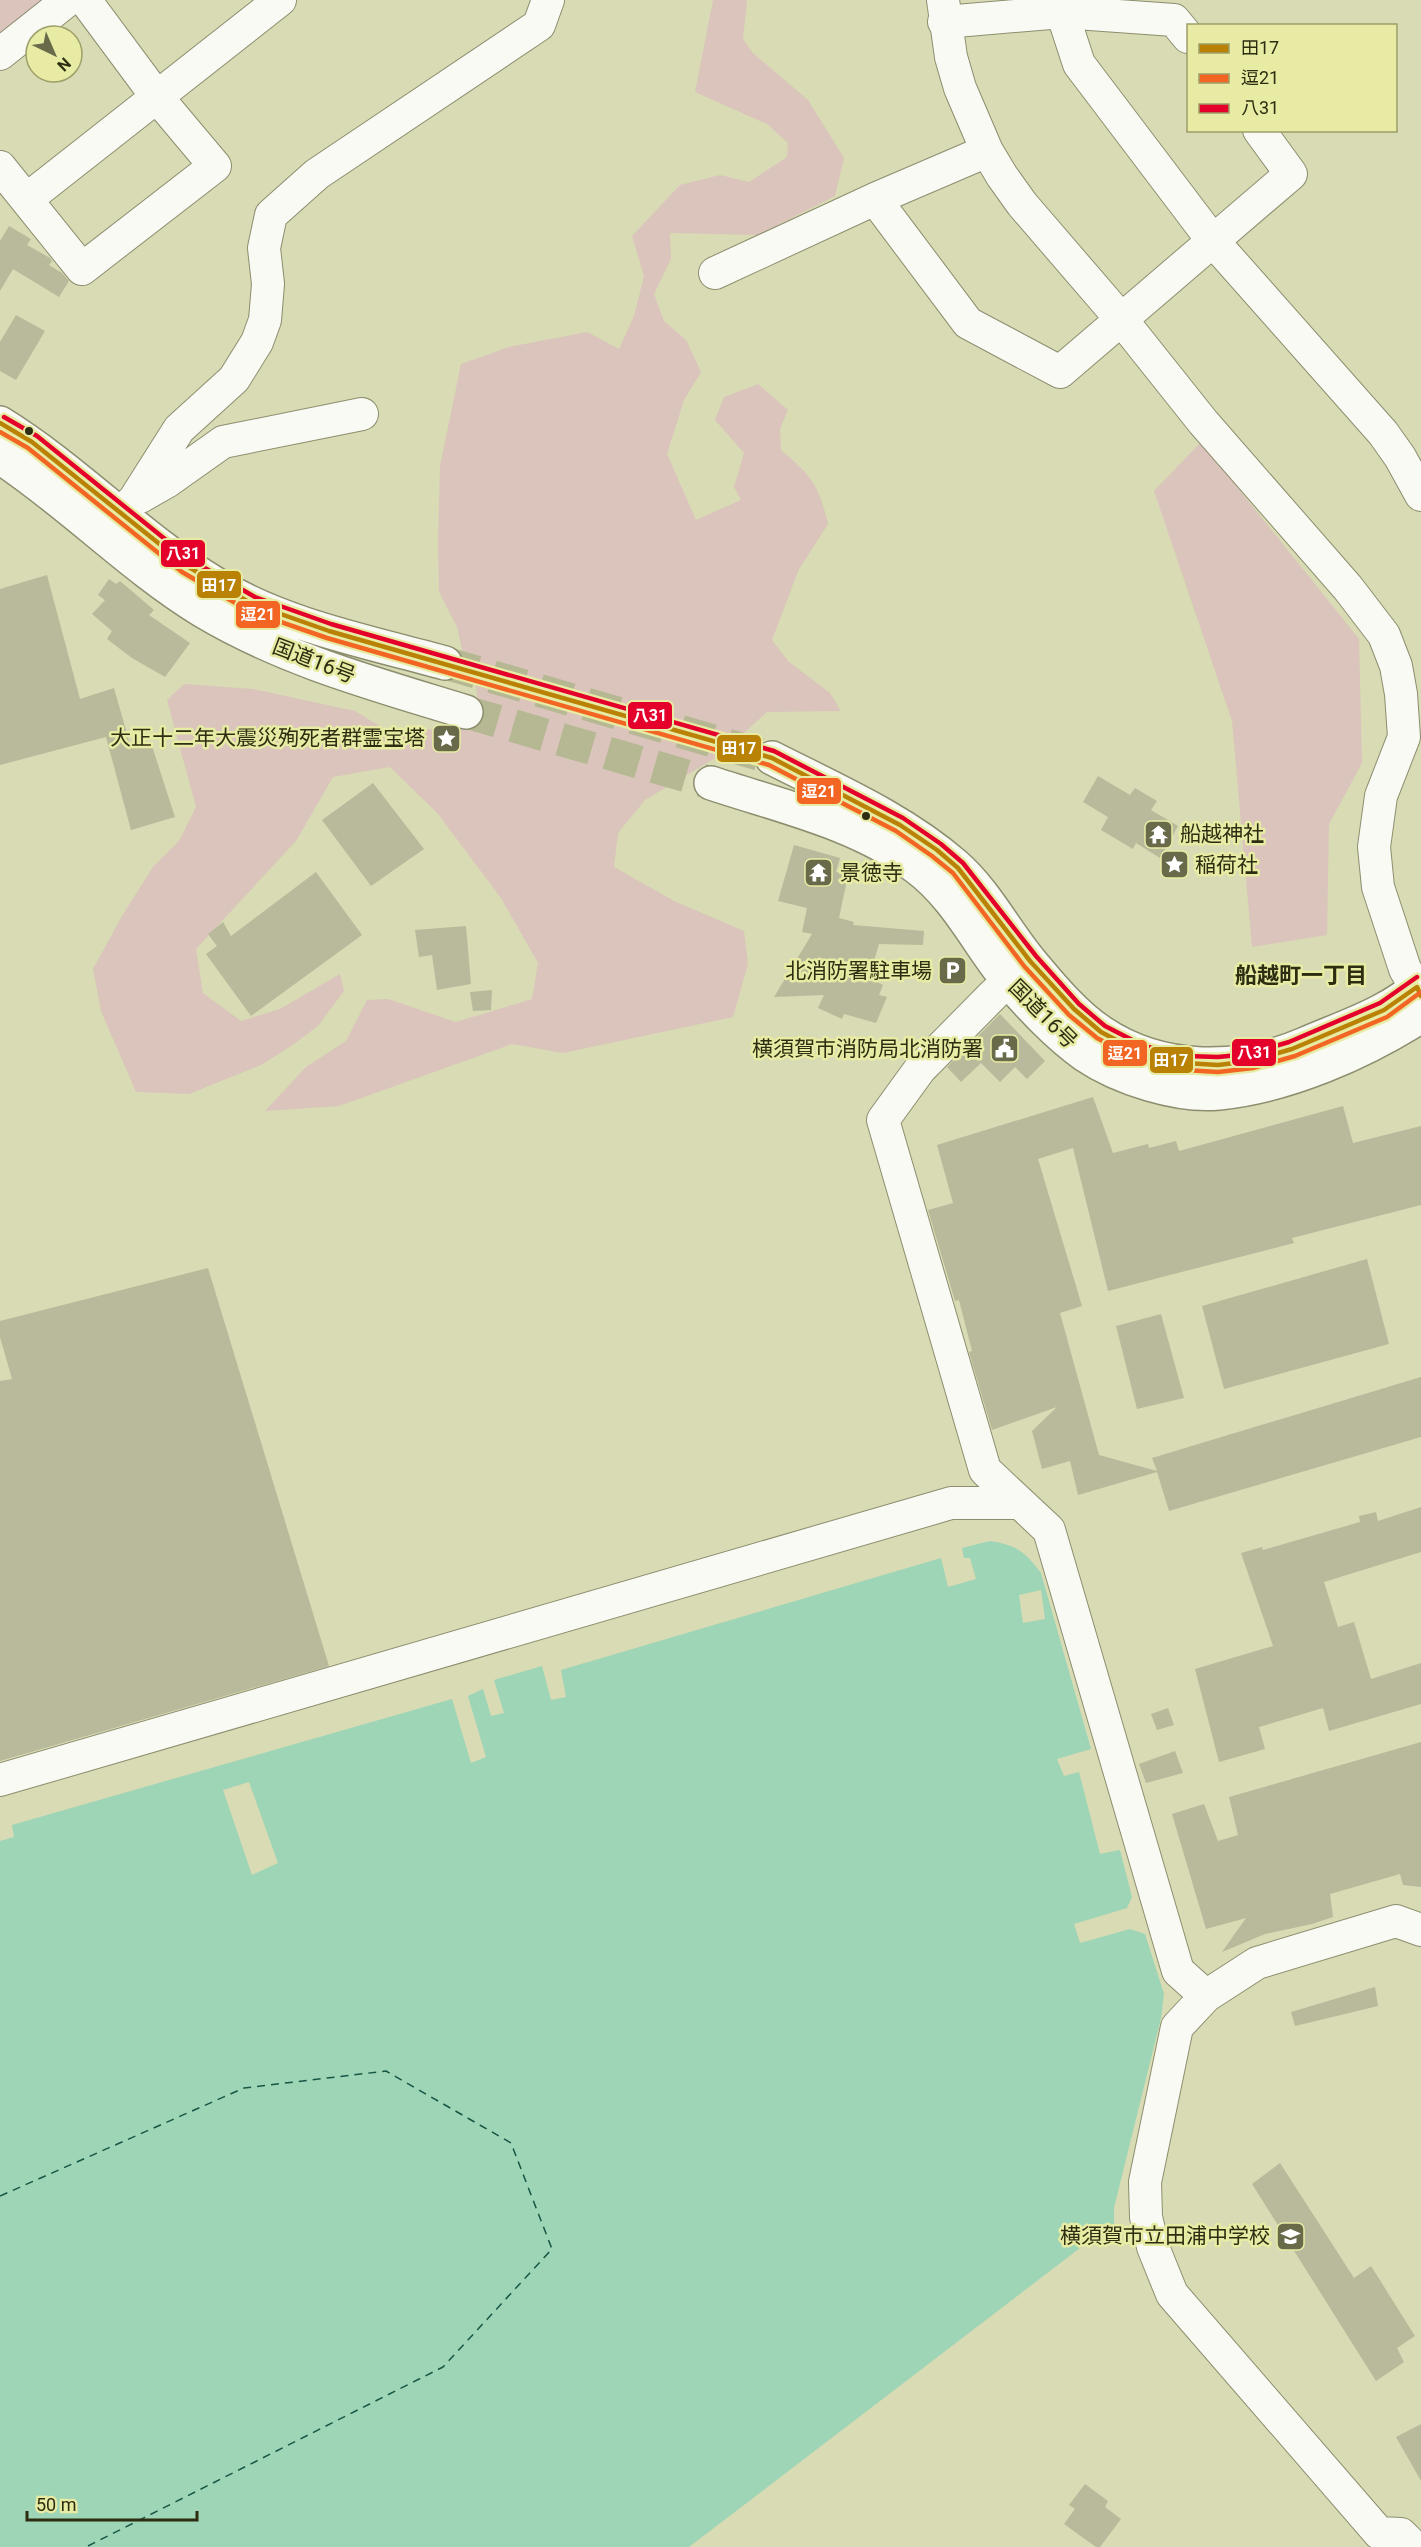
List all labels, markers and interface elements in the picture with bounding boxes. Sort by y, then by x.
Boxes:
north arrow [24,24,84,84]
legend [1187,24,1397,132]
text: 田17 [1241,37,1279,58]
text: N [53,54,75,75]
text: 逗21 [1241,67,1279,88]
text: 八31 [1241,97,1279,118]
unlabelled marker [23,425,35,437]
line badge: 八31 [160,539,206,568]
text: 八31 [166,544,200,563]
line badge: 田17 [196,570,242,599]
text: 田17 [202,576,236,595]
line badge: 逗21 [235,600,281,629]
text: 逗21 [241,605,275,624]
street label: 国道16号 [269,634,359,688]
line badge: 八31 [627,701,673,730]
text: 八31 [633,706,667,725]
place icon: 大正十二年大震災殉死者群霊宝塔 [430,722,462,754]
place label: 大正十二年大震災殉死者群霊宝塔 [110,726,425,750]
line badge: 田17 [716,734,762,763]
text: 田17 [722,739,756,758]
line badge: 逗21 [796,777,842,805]
text: 逗21 [802,782,836,801]
unlabelled marker [860,810,872,822]
temple icon: 船越神社 [1143,818,1175,850]
place label: 船越神社 [1180,822,1264,846]
place icon: 稲荷社 [1158,849,1190,881]
place label: 稲荷社 [1195,853,1258,877]
temple icon: 景徳寺 [803,857,835,889]
place label: 景徳寺 [840,861,903,885]
parking icon: 北消防署駐車場 [937,955,969,987]
place label: 北消防署駐車場 [785,959,932,983]
district label: 船越町一丁目 [1235,963,1367,988]
street label: 国道16号 [1004,975,1082,1053]
public building icon: 横須賀市消防局北消防署 [988,1033,1020,1065]
place label: 横須賀市消防局北消防署 [752,1037,983,1061]
line badge: 八31 [1231,1038,1277,1067]
line badge: 逗21 [1102,1039,1148,1067]
text: 八31 [1237,1043,1271,1062]
text: 逗21 [1108,1044,1142,1063]
line badge: 田17 [1149,1046,1194,1074]
text: 田17 [1154,1051,1188,1070]
school or university icon: 横須賀市立田浦中学校 [1275,2220,1307,2252]
place label: 横須賀市立田浦中学校 [1060,2224,1270,2248]
scale bar [27,2484,196,2522]
text: 50 m [36,2494,76,2515]

